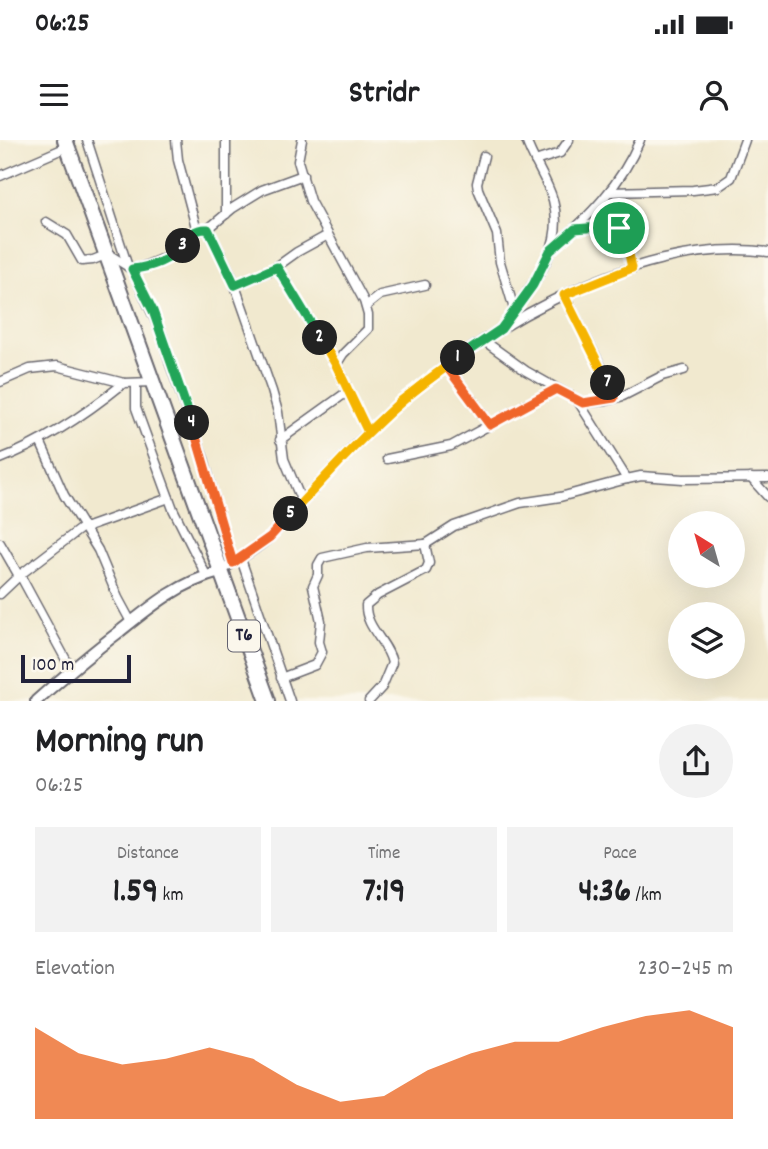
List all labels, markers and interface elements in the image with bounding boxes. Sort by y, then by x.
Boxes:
text: 06:25 [35,6,90,43]
text: Stridr [349,72,419,118]
icon: menu [35,76,73,114]
icon: person [695,76,733,114]
pin [589,198,649,258]
icon: arrive [600,209,638,247]
pin: 3 [166,228,200,264]
text: 3 [178,232,187,259]
pin: 2 [302,320,338,356]
text: 2 [315,324,324,351]
pin: 1 [440,340,476,375]
text: 1 [455,344,460,371]
pin: 7 [590,366,626,400]
text: 7 [604,369,611,396]
pin: 4 [174,406,210,440]
text: 4 [188,409,195,436]
pin: 5 [274,496,308,532]
text: 5 [286,500,295,527]
north arrow [668,511,746,588]
map controls [668,511,745,679]
button: layers [668,602,745,679]
road number: T6 [228,621,260,652]
scale bar [21,652,131,684]
text: 100 m [32,653,74,680]
text: Morning run [35,716,204,771]
button: share [659,724,733,798]
text: 06:25 [35,770,83,803]
text: Distance [117,841,179,868]
text: Time [368,841,400,868]
text: Pace [603,841,637,868]
text: 1.59 [113,868,158,918]
text: 7:19 [363,868,405,918]
text: 4:36 [578,868,631,918]
text: km [158,883,183,910]
text: /km [631,883,662,910]
text: Elevation [35,953,115,986]
text: 230–245 m [637,953,733,986]

